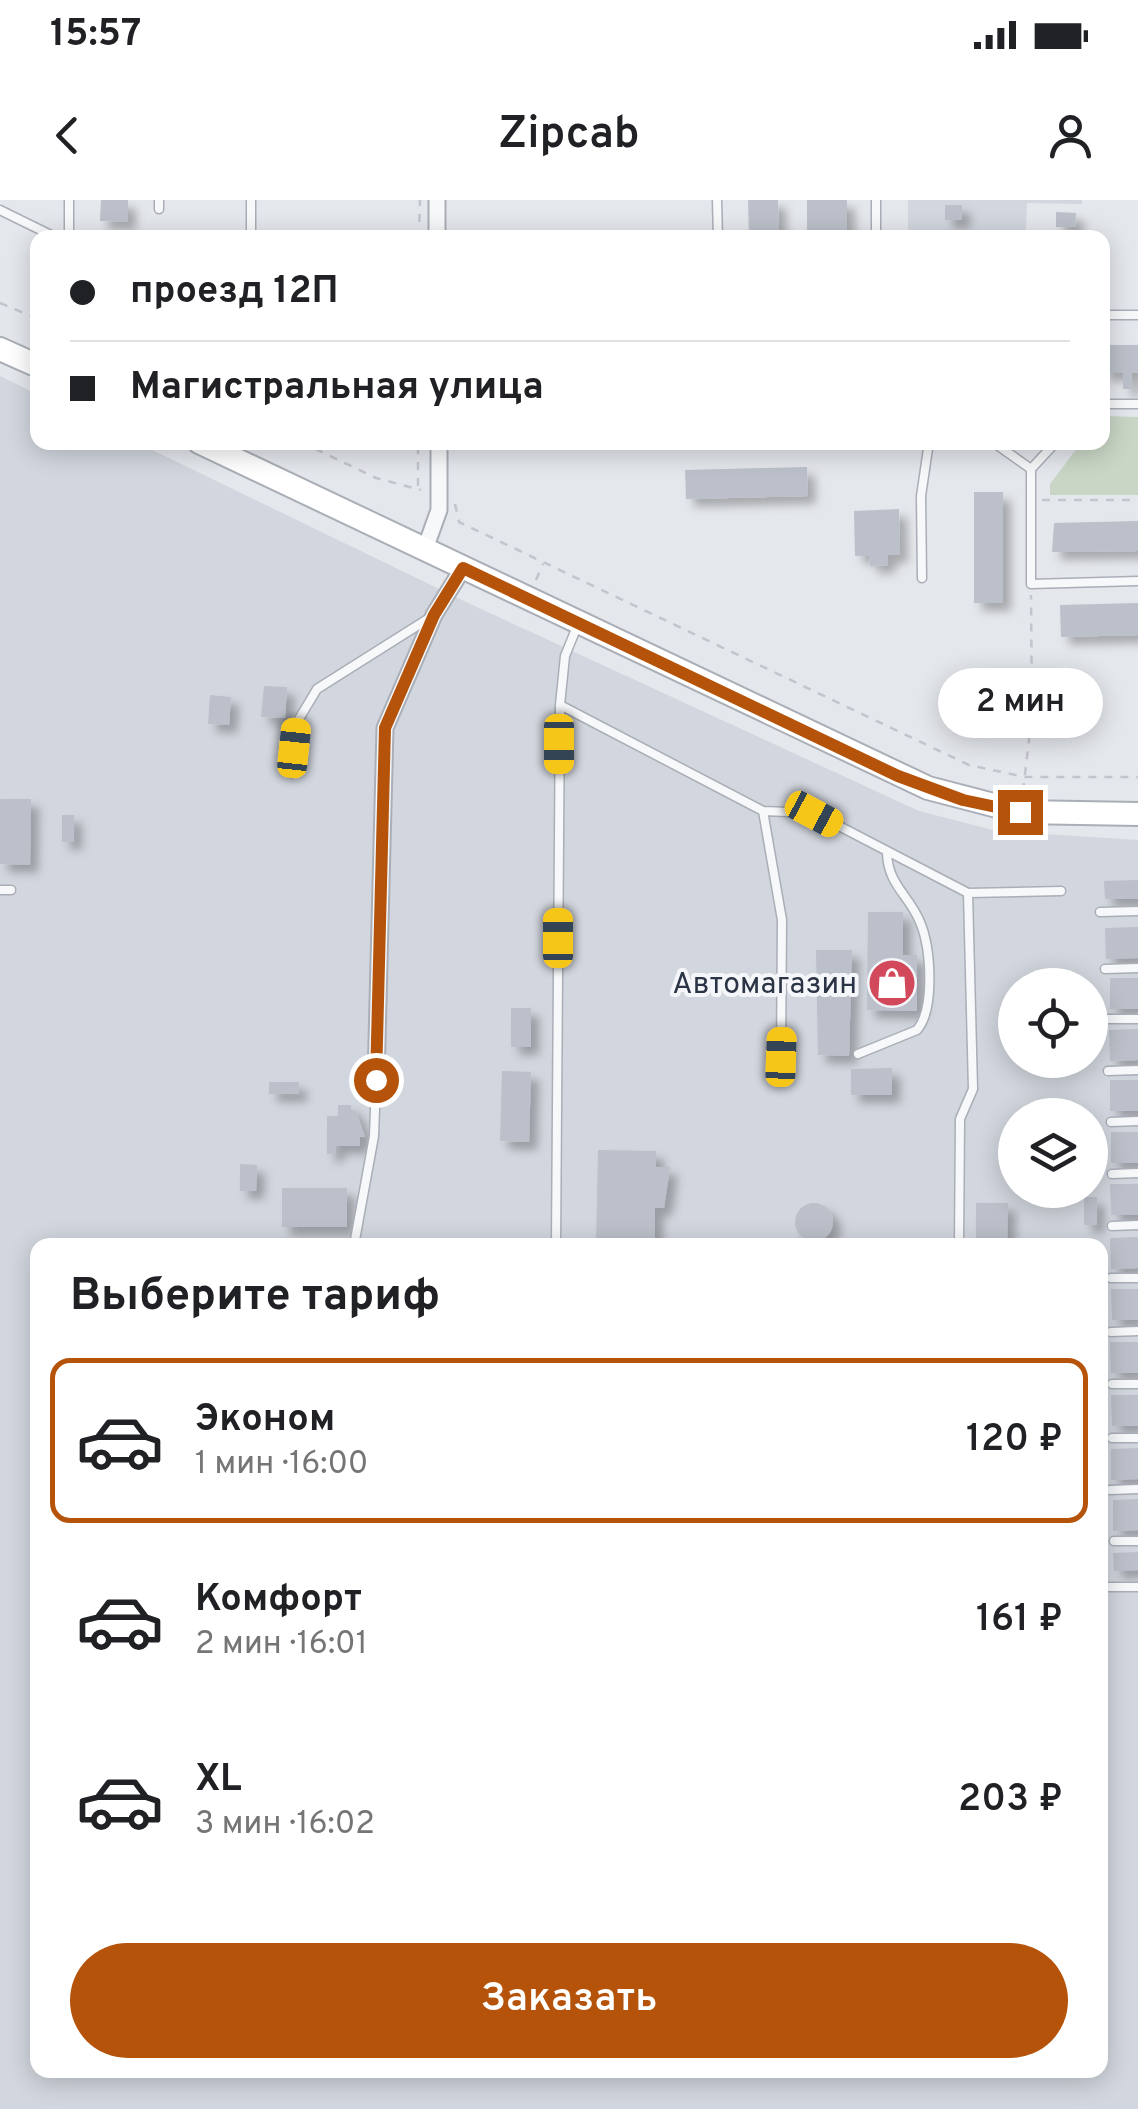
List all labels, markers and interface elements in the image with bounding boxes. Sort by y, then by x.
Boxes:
text: 15:57 [50,11,141,60]
text: Zipcab [498,107,640,164]
icon: back [40,108,95,163]
icon: person [1043,108,1098,163]
text: проезд 12П [130,268,339,317]
text: Магистральная улица [130,364,544,413]
callout: 2 мин [938,667,1102,737]
text: 2 мин [976,683,1065,723]
car [544,714,574,774]
car [276,717,312,779]
car [780,787,848,841]
route end [998,790,1043,835]
car [543,908,573,968]
shop icon: Автомагазин [866,957,918,1009]
place label: Автомагазин [672,967,857,1004]
map controls [998,968,1108,1208]
button: locate [998,968,1108,1078]
car [765,1026,797,1088]
route start [354,1058,399,1103]
button: layers [998,1098,1108,1208]
text: Выберите тариф [70,1269,440,1326]
icon: car [75,1396,165,1486]
text: Эконом [195,1396,335,1445]
text: 120 ₽ [966,1416,1063,1465]
text: 1 мин · 16:00 [195,1445,368,1485]
icon: car [75,1576,165,1666]
text: Комфорт [195,1576,362,1625]
text: 161 ₽ [976,1596,1063,1645]
text: 2 мин · 16:01 [195,1625,368,1665]
icon: car [75,1756,165,1846]
text: XL [195,1756,242,1805]
text: 203 ₽ [958,1776,1063,1825]
text: 3 мин · 16:02 [195,1805,375,1845]
button: Заказать [70,1943,1068,2058]

